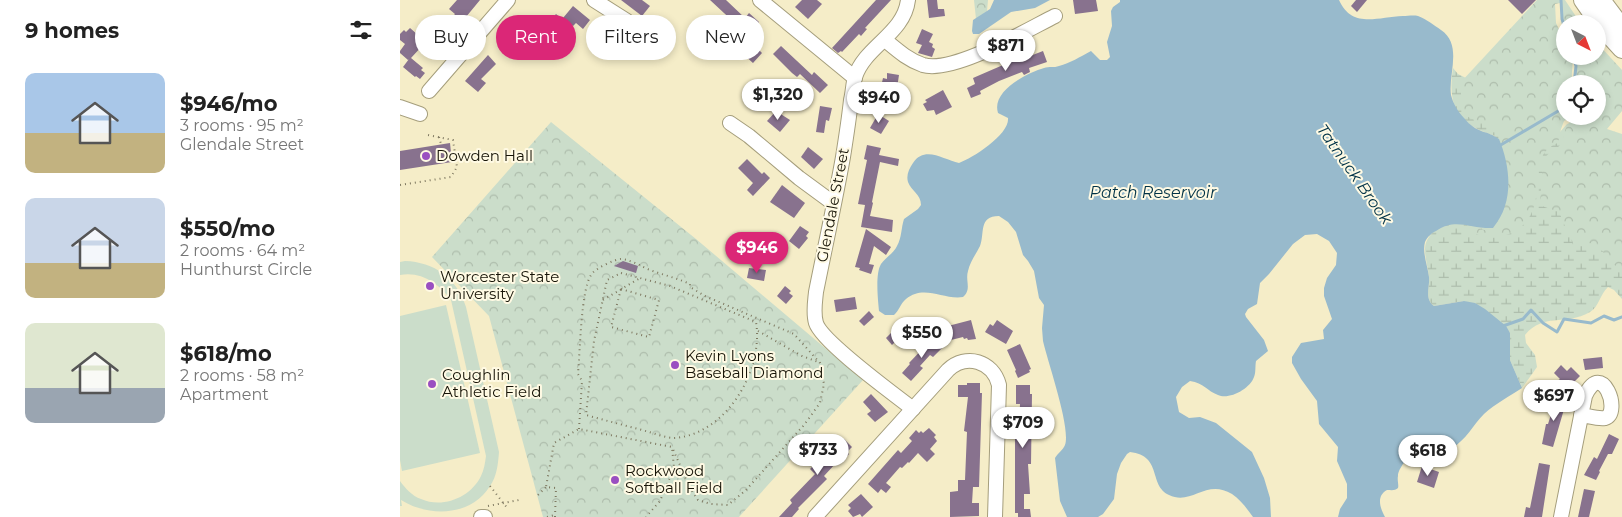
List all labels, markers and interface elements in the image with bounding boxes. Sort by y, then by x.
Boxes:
chip: Buy [415,15,486,60]
chip: Rent [496,15,576,60]
chip: Filters [586,15,676,60]
chip: New [686,15,764,60]
north arrow [1556,15,1606,65]
map controls [1556,15,1606,125]
icon: filters [347,16,375,44]
text: 9 homes [25,18,119,43]
pin: $871 [976,30,1036,72]
text: $871 [987,36,1025,55]
button: locate [1556,75,1606,125]
pin: $1,320 [737,78,819,121]
pin: $940 [849,82,909,124]
text: $1,320 [753,85,803,104]
text: $940 [858,88,900,107]
text: $946/mo [180,91,277,116]
icon: home [65,93,125,153]
text: 3 rooms · 95 m² [180,116,304,135]
water label: Tatnuck Brook [1313,121,1397,229]
text: Glendale Street [180,135,304,154]
place label: Dowden Hall [436,146,533,165]
street label: Glendale Street [812,146,853,264]
marker: Dowden Hall [420,150,432,162]
water label: Patch Reservoir [1090,183,1217,202]
text: $550/mo [180,216,275,241]
icon: home [65,218,125,278]
pin: $946 [727,232,787,274]
text: $946 [736,238,778,257]
text: 2 rooms · 64 m² [180,241,305,260]
text: Hunthurst Circle [180,260,312,279]
place label: Worcester State University [440,267,559,303]
marker: Worcester State University [424,280,436,292]
pin: $550 [892,316,952,359]
text: $550 [902,323,942,342]
text: $618/mo [180,341,272,366]
icon: home [65,343,125,403]
place label: Kevin Lyons Baseball Diamond [685,346,823,382]
marker: Kevin Lyons Baseball Diamond [669,359,681,371]
place label: Coughlin Athletic Field [442,365,541,401]
text: 2 rooms · 58 m² [180,366,304,385]
marker: Coughlin Athletic Field [426,378,438,390]
pin: $697 [1524,380,1584,422]
text: Apartment [180,385,269,404]
text: $697 [1534,386,1574,405]
pin: $709 [993,406,1053,449]
text: $709 [1003,413,1043,432]
pin: $733 [788,434,848,476]
pin: $618 [1398,434,1458,477]
text: $733 [799,440,837,459]
text: $618 [1409,441,1447,460]
place label: Rockwood Softball Field [625,461,723,497]
marker: Rockwood Softball Field [609,474,621,486]

